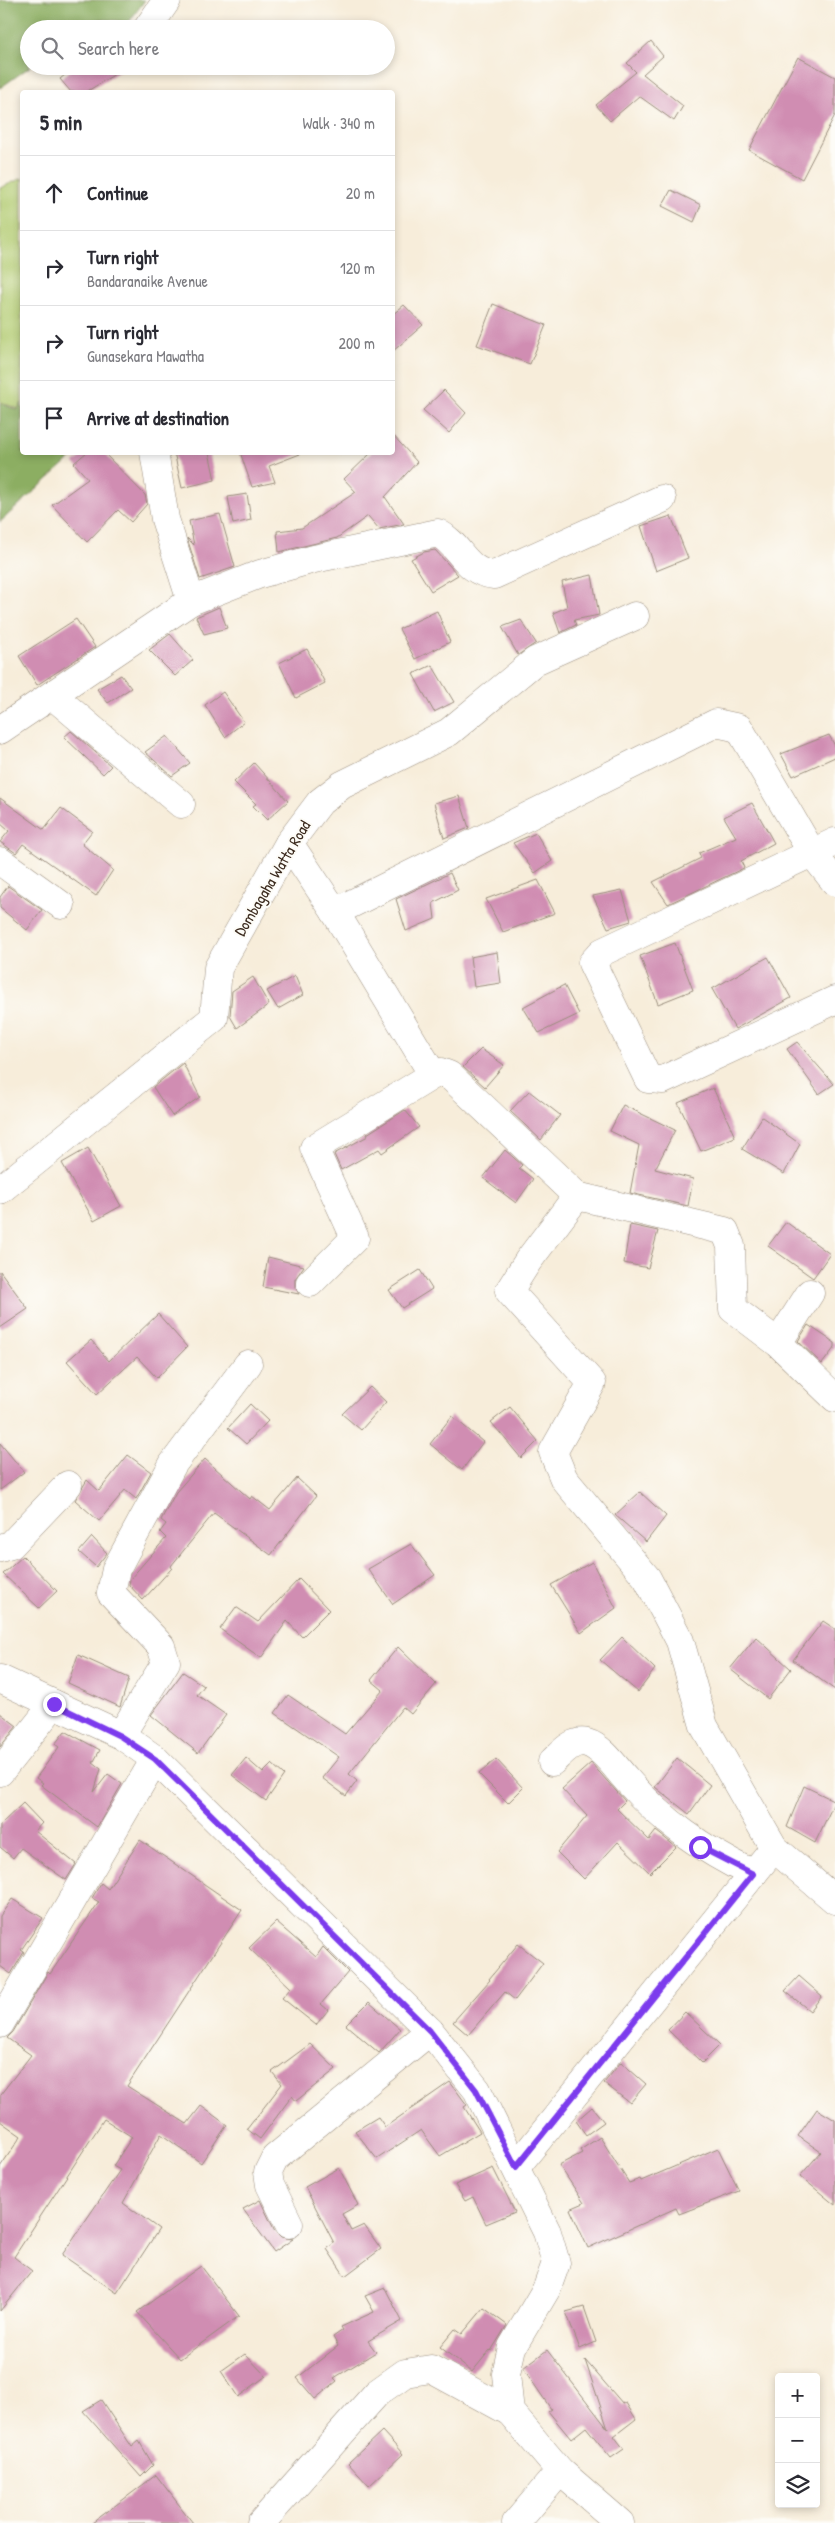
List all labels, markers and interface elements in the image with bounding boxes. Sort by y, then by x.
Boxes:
search box [20,20,395,75]
icon: search [38,34,66,62]
text: Search here [78,35,159,61]
text: 5 min [40,108,82,137]
text: Walk · 340 m [303,112,375,134]
icon: ahead [40,179,68,207]
text: Continue [87,180,148,206]
text: 20 m [346,182,375,204]
text: Turn right [87,244,158,270]
icon: right [40,254,68,282]
text: 120 m [340,257,375,279]
text: Bandaranaike Avenue [87,270,208,292]
text: Turn right [87,319,158,345]
icon: right [40,329,68,357]
text: 200 m [339,332,375,354]
text: Gunasekara Mawatha [87,345,204,367]
icon: arrive [40,404,68,432]
text: Arrive at destination [87,405,229,431]
street label: Dombagaha Watta Road [229,816,315,940]
route end [43,1693,66,1716]
route start [689,1836,712,1859]
map controls [775,2373,820,2508]
button: + [775,2373,820,2418]
button: − [775,2418,820,2463]
button: layers [775,2463,820,2508]

